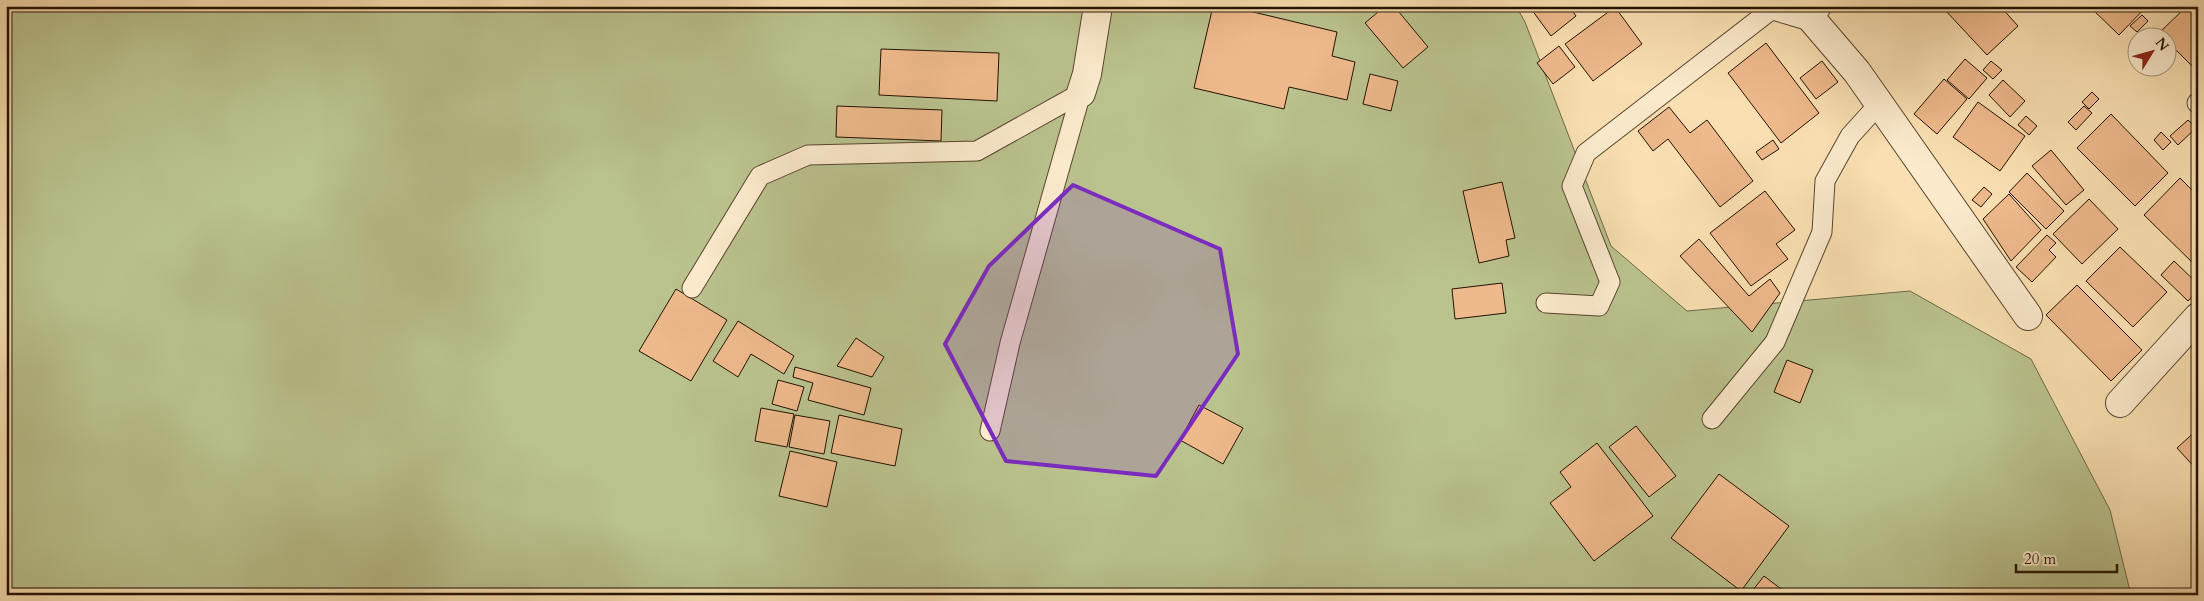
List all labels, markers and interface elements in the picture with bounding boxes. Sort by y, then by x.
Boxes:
north arrow [2126,28,2176,78]
text: N [2151,34,2173,55]
scale bar [2016,541,2118,573]
text: 20 m [2024,549,2056,569]

